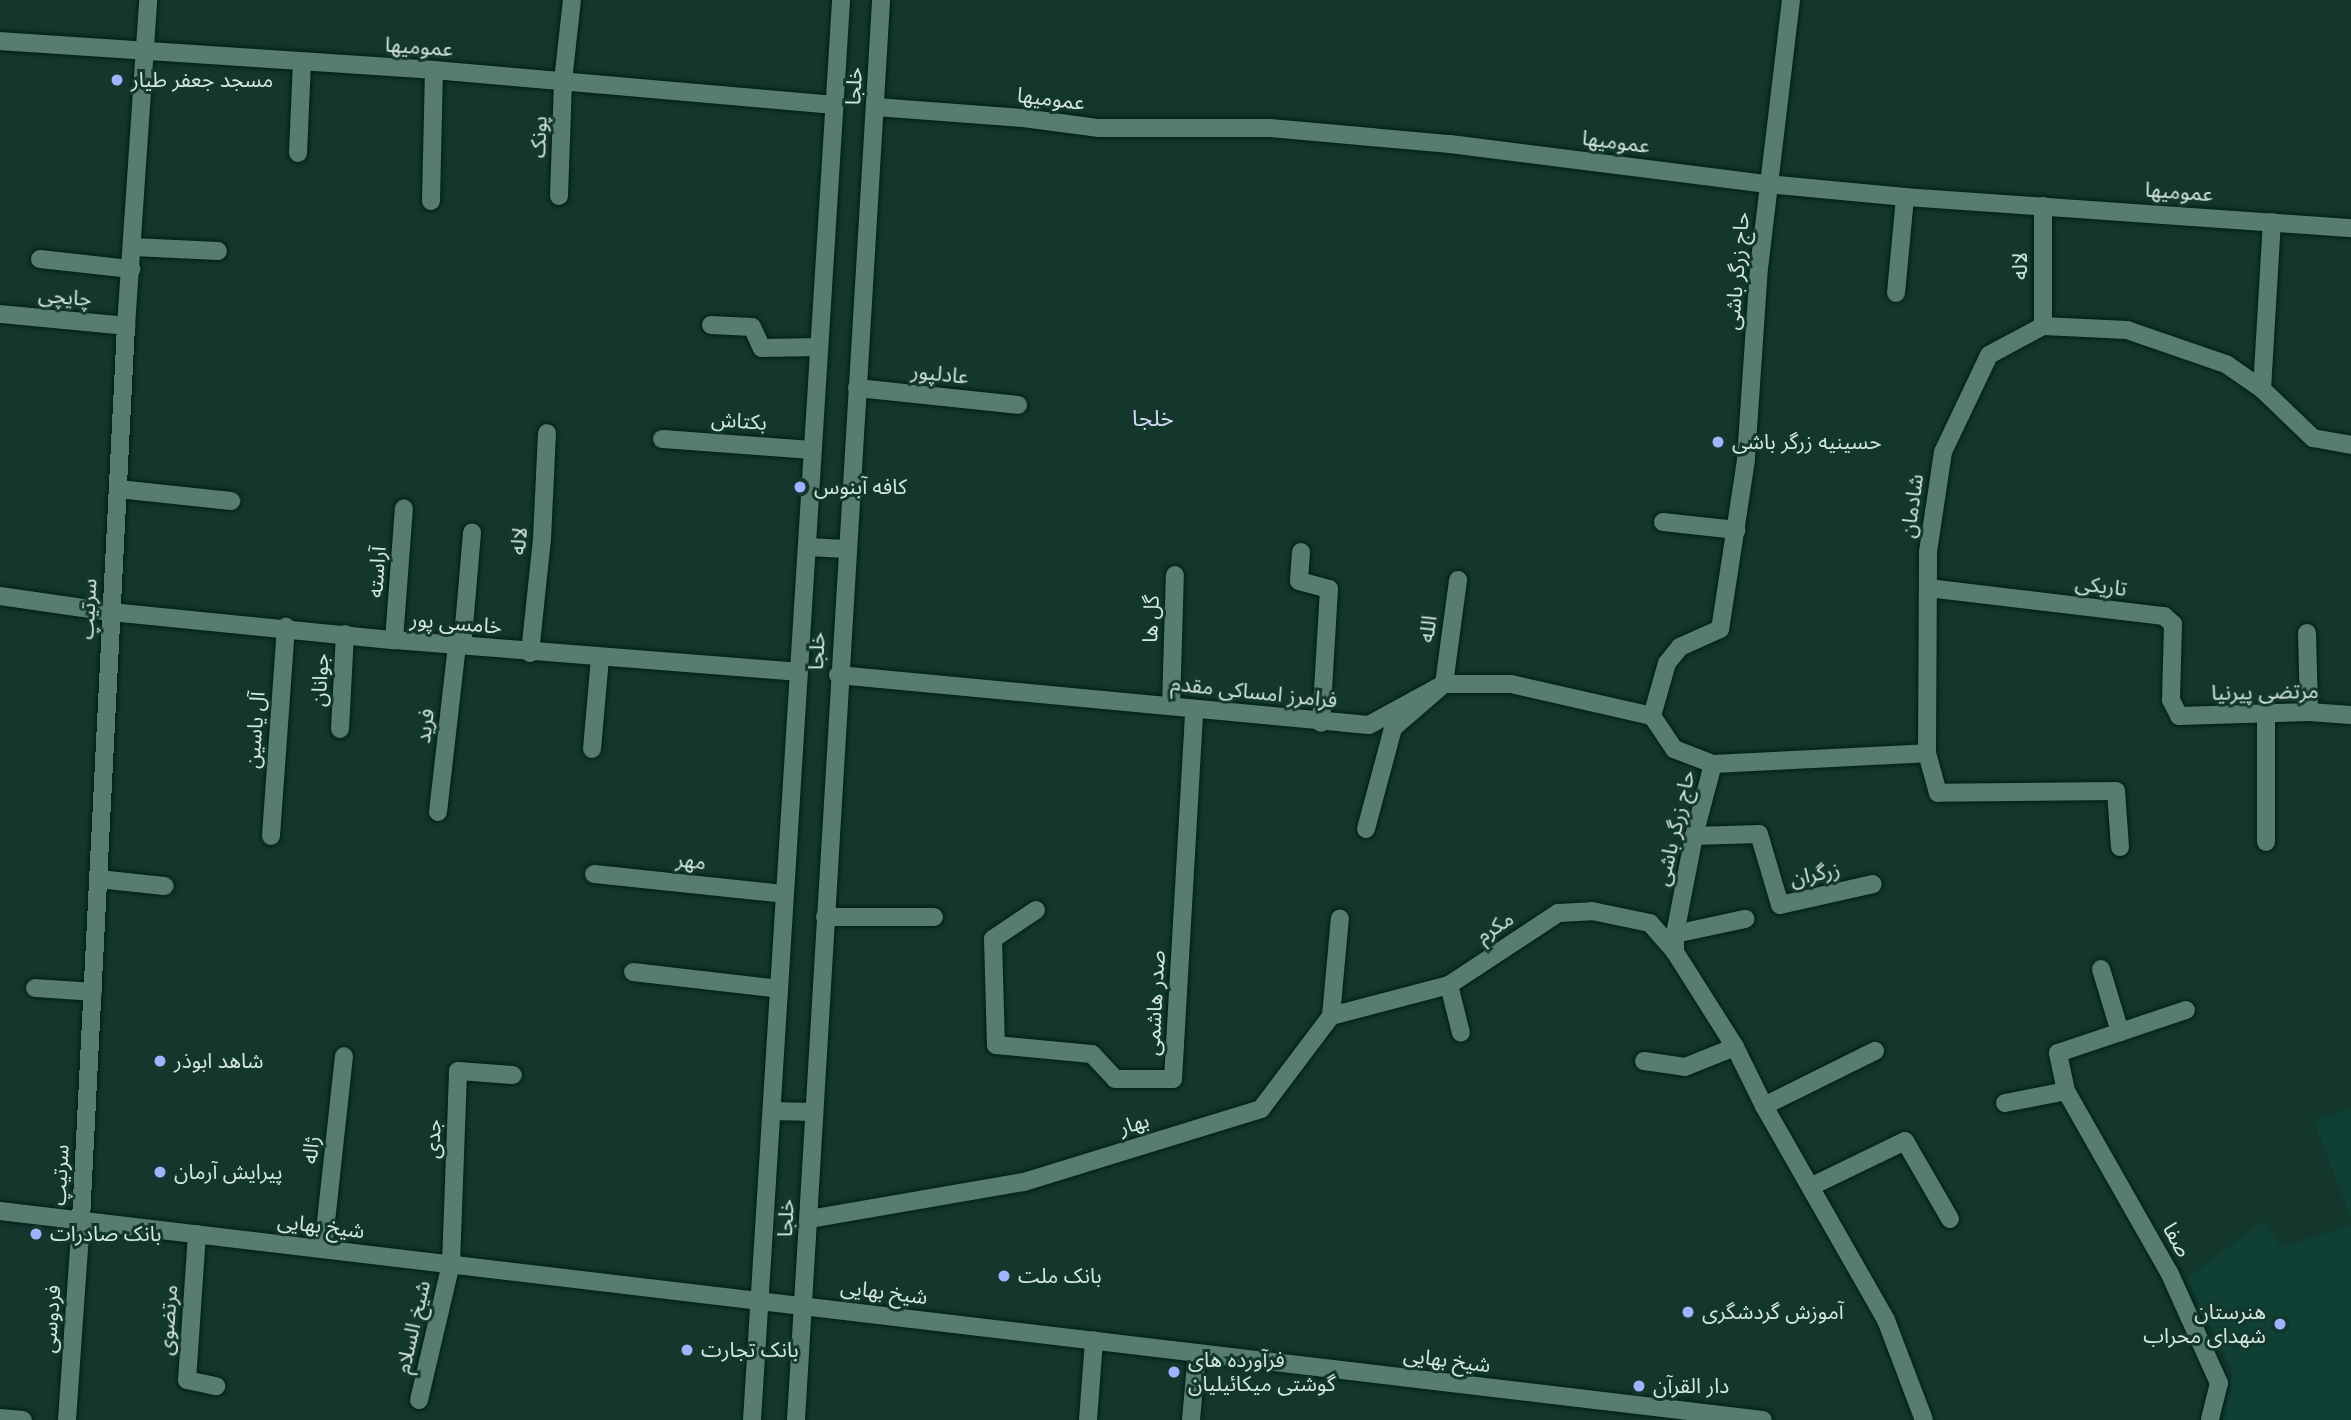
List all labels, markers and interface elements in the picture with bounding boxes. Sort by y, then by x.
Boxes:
street label: عمومیها [384,32,454,62]
street label: خلجا [840,66,868,106]
place label: مسجد جعفر طیار [131,67,273,93]
marker: مسجد جعفر طیار [109,72,125,88]
street label: عمومیها [1016,82,1086,116]
street label: پونک [526,115,552,159]
street label: عمومیها [1581,125,1651,159]
street label: عمومیها [2144,177,2214,207]
street label: حاج زرگر باشی [1719,211,1755,331]
street label: لاله [2007,252,2033,280]
street label: چایچی [37,282,93,312]
street label: عادلپور [910,358,970,390]
district label: خلجا [1132,404,1174,432]
street label: بکتاش [710,406,768,436]
place label: حسینیه زرگر باشی [1732,429,1882,455]
marker: حسینیه زرگر باشی [1710,434,1726,450]
street label: شادمان [1895,473,1929,539]
place label: کافه آبنوس [814,474,907,500]
marker: کافه آبنوس [792,479,808,495]
street label: لاله [505,526,533,556]
street label: آراسته [363,545,391,599]
street label: تاریکی [2074,570,2128,602]
street label: سرتیپ [74,578,102,640]
street label: گل ها [1138,595,1164,643]
street label: خامسی پور [409,606,503,640]
street label: الله [1414,614,1442,644]
street label: خلجا [803,631,831,671]
street label: جوانان [306,653,334,707]
street label: فرامرز امساکی مقدم [1170,671,1338,713]
street label: مرتضی پیرنیا [2211,678,2319,706]
street label: آل یاسین [240,691,270,769]
street label: فرید [410,707,440,745]
street label: حاج زرگر باشی [1649,768,1701,888]
street label: مهر [675,847,707,875]
street label: زرگران [1788,856,1842,892]
street label: مکرم [1472,906,1518,948]
street label: صدر هاشمی [1140,950,1170,1056]
place label: شاهد ابوذر [174,1048,264,1074]
marker: شاهد ابوذر [152,1053,168,1069]
street label: بهار [1116,1108,1152,1140]
street label: جدی [420,1119,446,1159]
street label: ژاله [297,1135,325,1165]
street label: سرتیپ [46,1144,74,1206]
place label: پیرایش آرمان [174,1159,283,1185]
marker: پیرایش آرمان [152,1164,168,1180]
street label: خلجا [772,1198,800,1238]
street label: شیخ بهایی [276,1208,366,1244]
street label: صفا [2157,1218,2197,1262]
place label: بانک صادرات [50,1221,162,1247]
marker: بانک صادرات [28,1226,44,1242]
place label: بانک ملت [1018,1263,1102,1289]
marker: بانک ملت [996,1268,1012,1284]
street label: شیخ بهایی [839,1274,929,1310]
street label: شیخ السلام [390,1278,436,1376]
street label: فردوسی [36,1284,66,1354]
street label: مرتضوی [153,1284,183,1356]
place label: آموزش گردشگری [1702,1299,1844,1325]
place label: هنرستان شهدای محراب [2143,1299,2266,1349]
marker: آموزش گردشگری [1680,1304,1696,1320]
marker: هنرستان شهدای محراب [2272,1316,2288,1332]
place label: بانک تجارت [701,1337,799,1363]
marker: بانک تجارت [679,1342,695,1358]
street label: شیخ بهایی [1402,1342,1492,1378]
place label: فرآورده های گوشتی میکائیلیان [1188,1347,1336,1397]
marker: فرآورده های گوشتی میکائیلیان [1166,1364,1182,1380]
place label: دار القرآن [1653,1373,1729,1399]
marker: دار القرآن [1631,1378,1647,1394]

